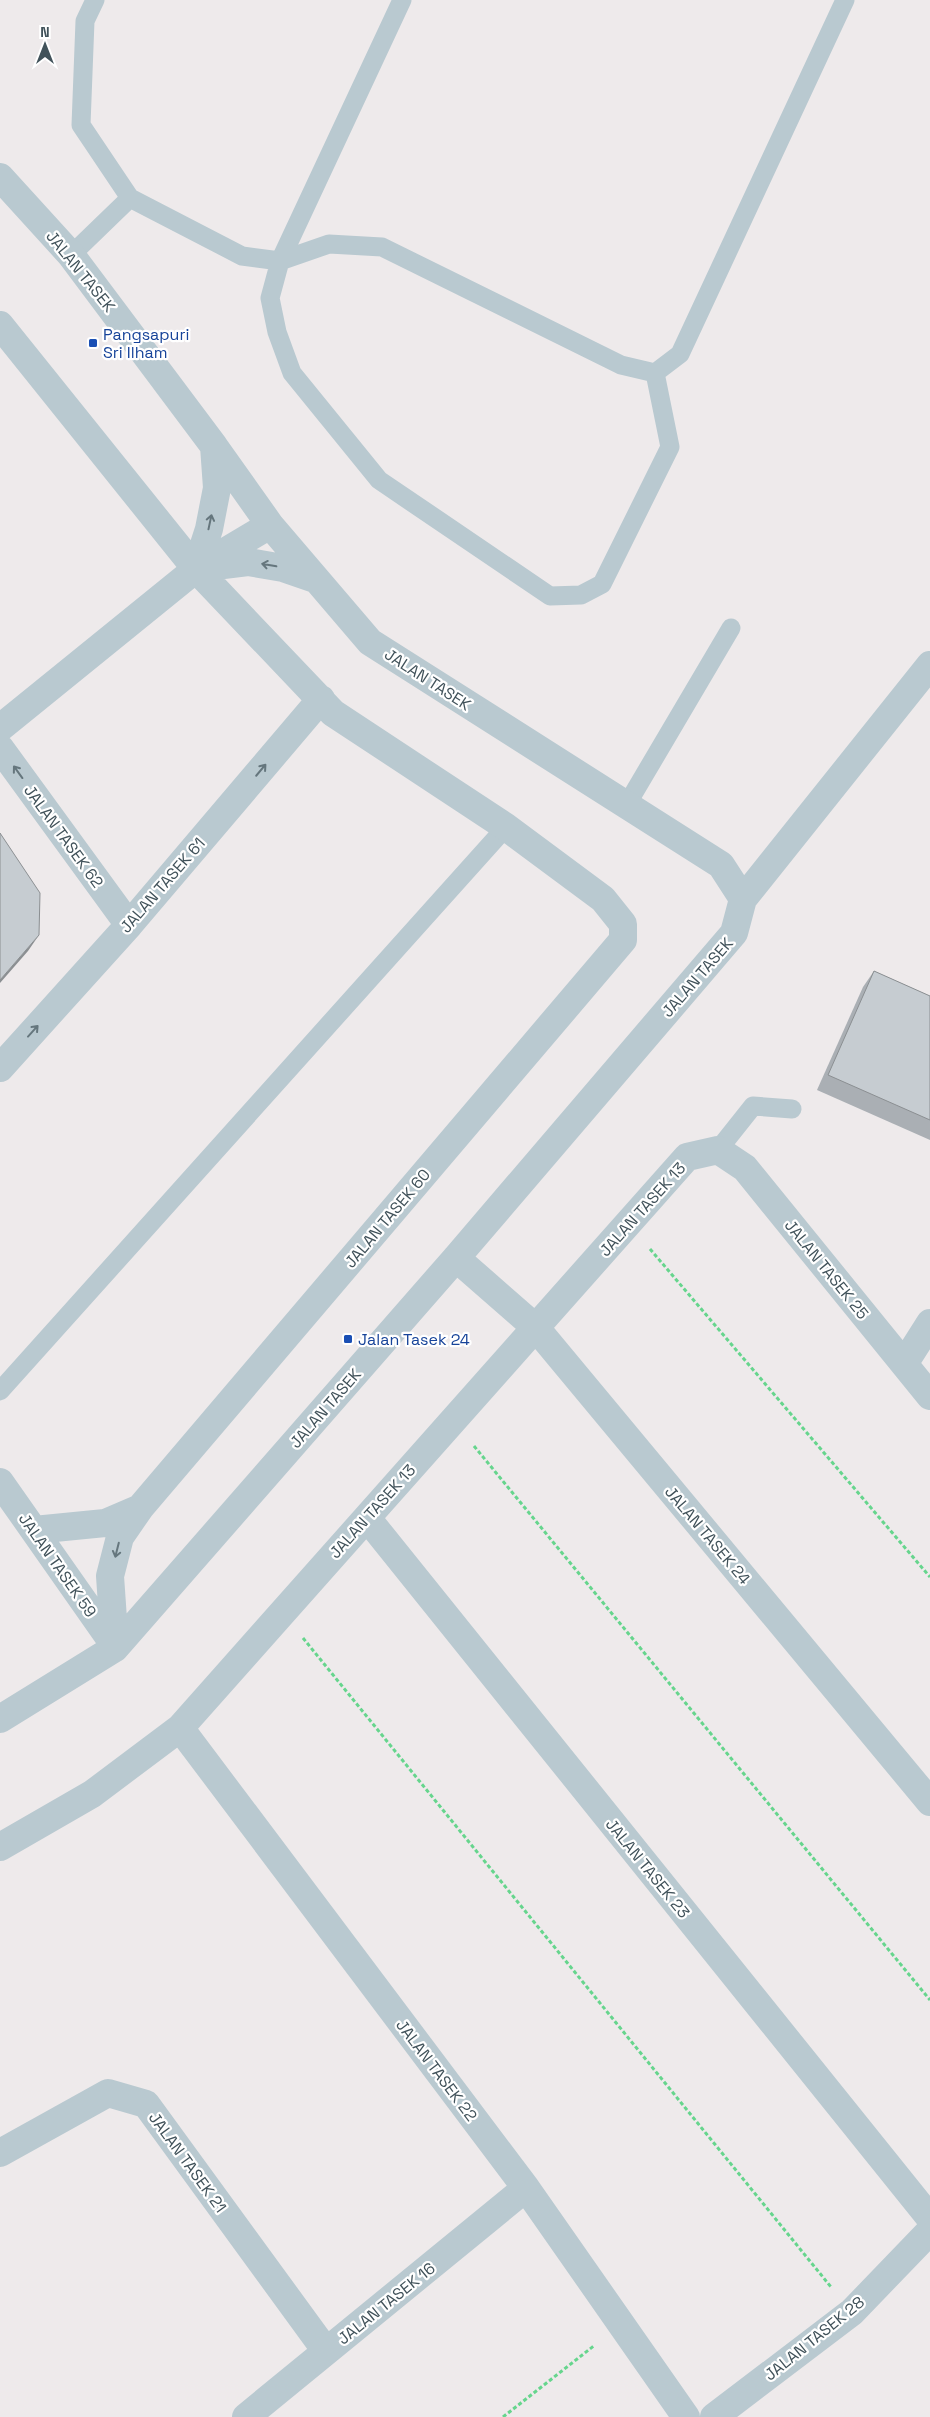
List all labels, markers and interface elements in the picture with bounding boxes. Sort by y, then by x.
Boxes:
north arrow [20,20,70,70]
text: N [40,23,50,41]
street label: JALAN TASEK [41,226,120,317]
place label: Pangsapuri Sri Ilham [103,324,189,363]
marker: Pangsapuri Sri Ilham [87,337,99,349]
one-way arrow [206,515,216,531]
one-way arrow [261,560,277,570]
street label: JALAN TASEK [380,644,475,715]
one-way arrow [255,763,266,776]
one-way arrow [13,765,23,779]
street label: JALAN TASEK 62 [19,781,108,892]
street label: JALAN TASEK 61 [115,833,210,937]
street label: JALAN TASEK [657,933,738,1022]
one-way arrow [27,1025,39,1038]
street label: JALAN TASEK 13 [595,1158,690,1261]
street label: JALAN TASEK 60 [340,1164,435,1272]
street label: JALAN TASEK 25 [780,1215,873,1323]
place label: Jalan Tasek 24 [358,1329,470,1350]
marker: Jalan Tasek 24 [342,1333,354,1345]
street label: JALAN TASEK [285,1364,366,1453]
street label: JALAN TASEK 13 [325,1460,420,1563]
street label: JALAN TASEK 24 [660,1482,755,1589]
street label: JALAN TASEK 59 [14,1509,101,1621]
one-way arrow [111,1541,121,1557]
street label: JALAN TASEK 23 [601,1814,694,1922]
street label: JALAN TASEK 22 [391,2015,482,2126]
street label: JALAN TASEK 21 [144,2108,231,2217]
street label: JALAN TASEK 16 [333,2258,439,2349]
street label: JALAN TASEK 28 [760,2292,869,2385]

